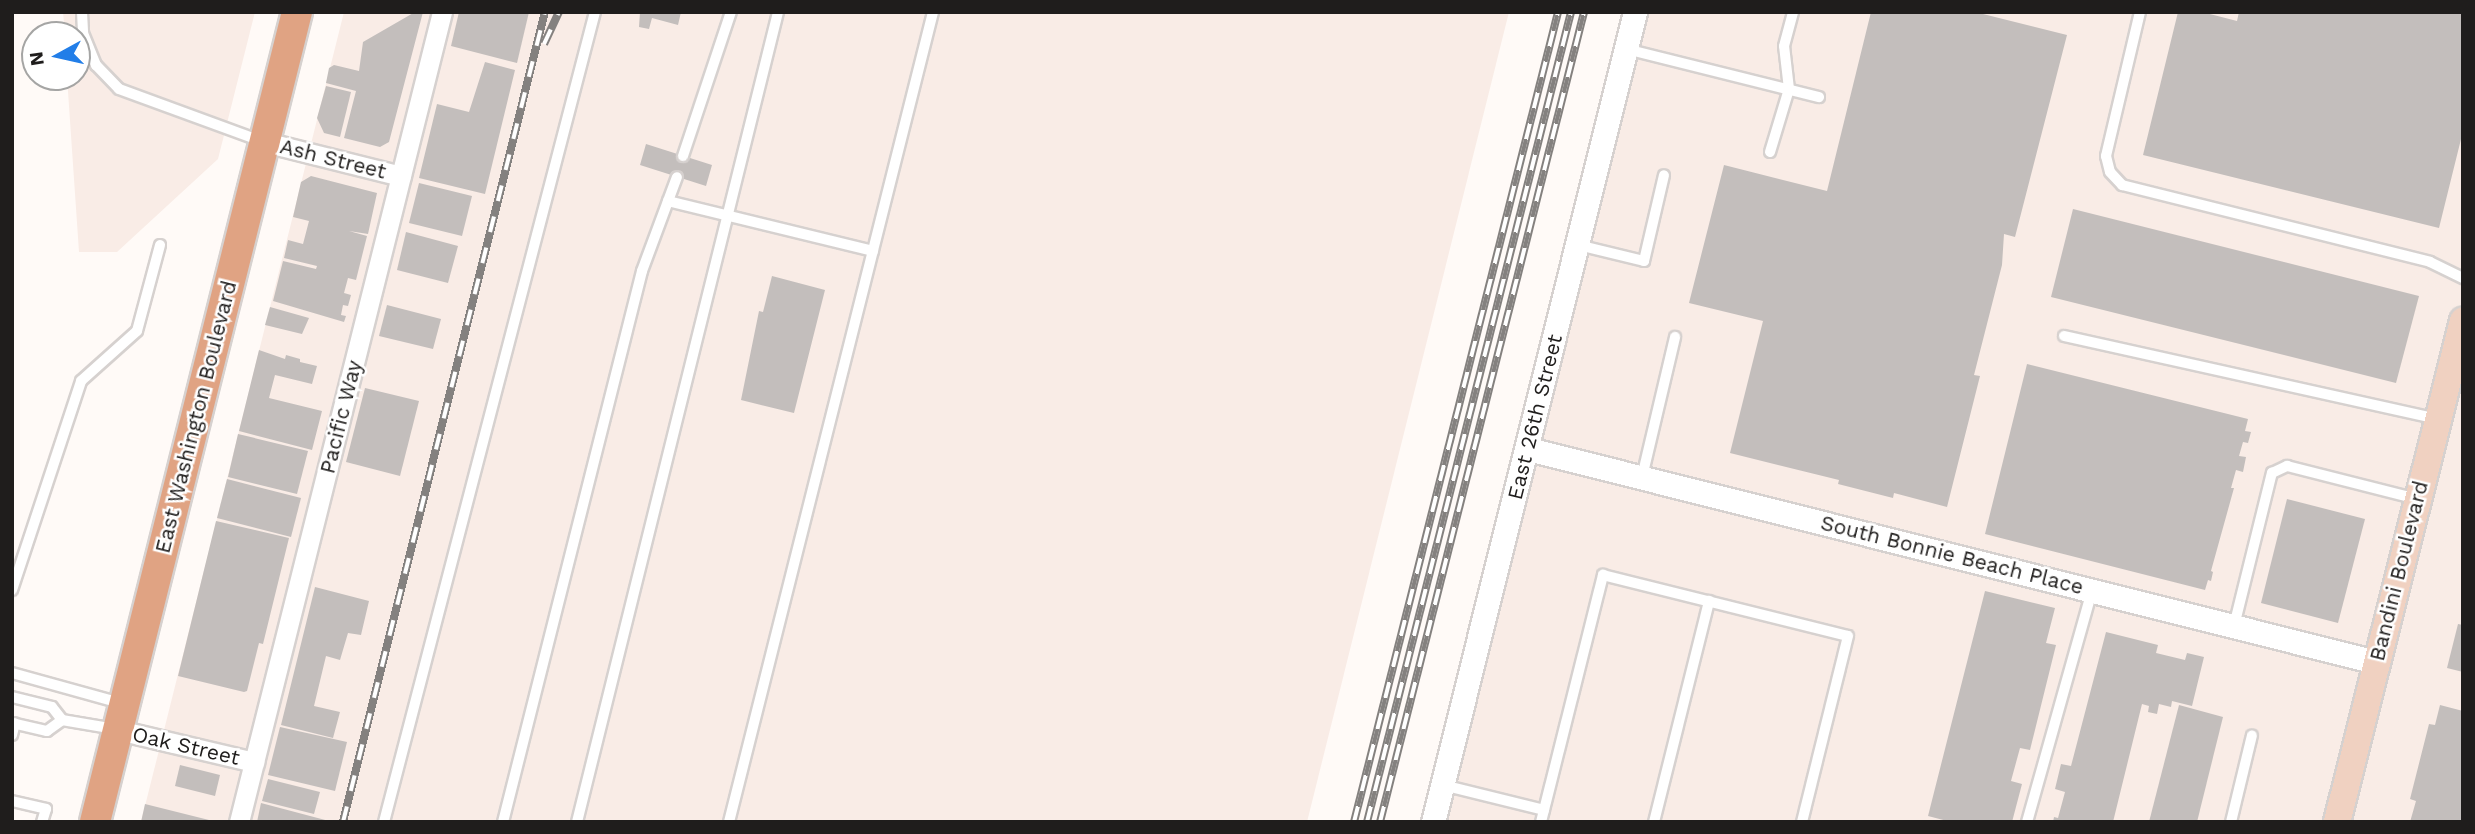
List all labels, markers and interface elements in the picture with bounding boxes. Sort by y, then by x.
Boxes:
north arrow [21,21,91,91]
text: N [24,50,49,67]
street label: Ash Street [277,134,389,184]
street label: East Washington Boulevard [150,278,242,556]
street label: East 26th Street [1502,332,1568,502]
street label: Pacific Way [315,358,367,476]
street label: Bandini Boulevard [2364,478,2434,664]
street label: South Bonnie Beach Place [1818,510,2086,600]
street label: Oak Street [130,721,242,771]

